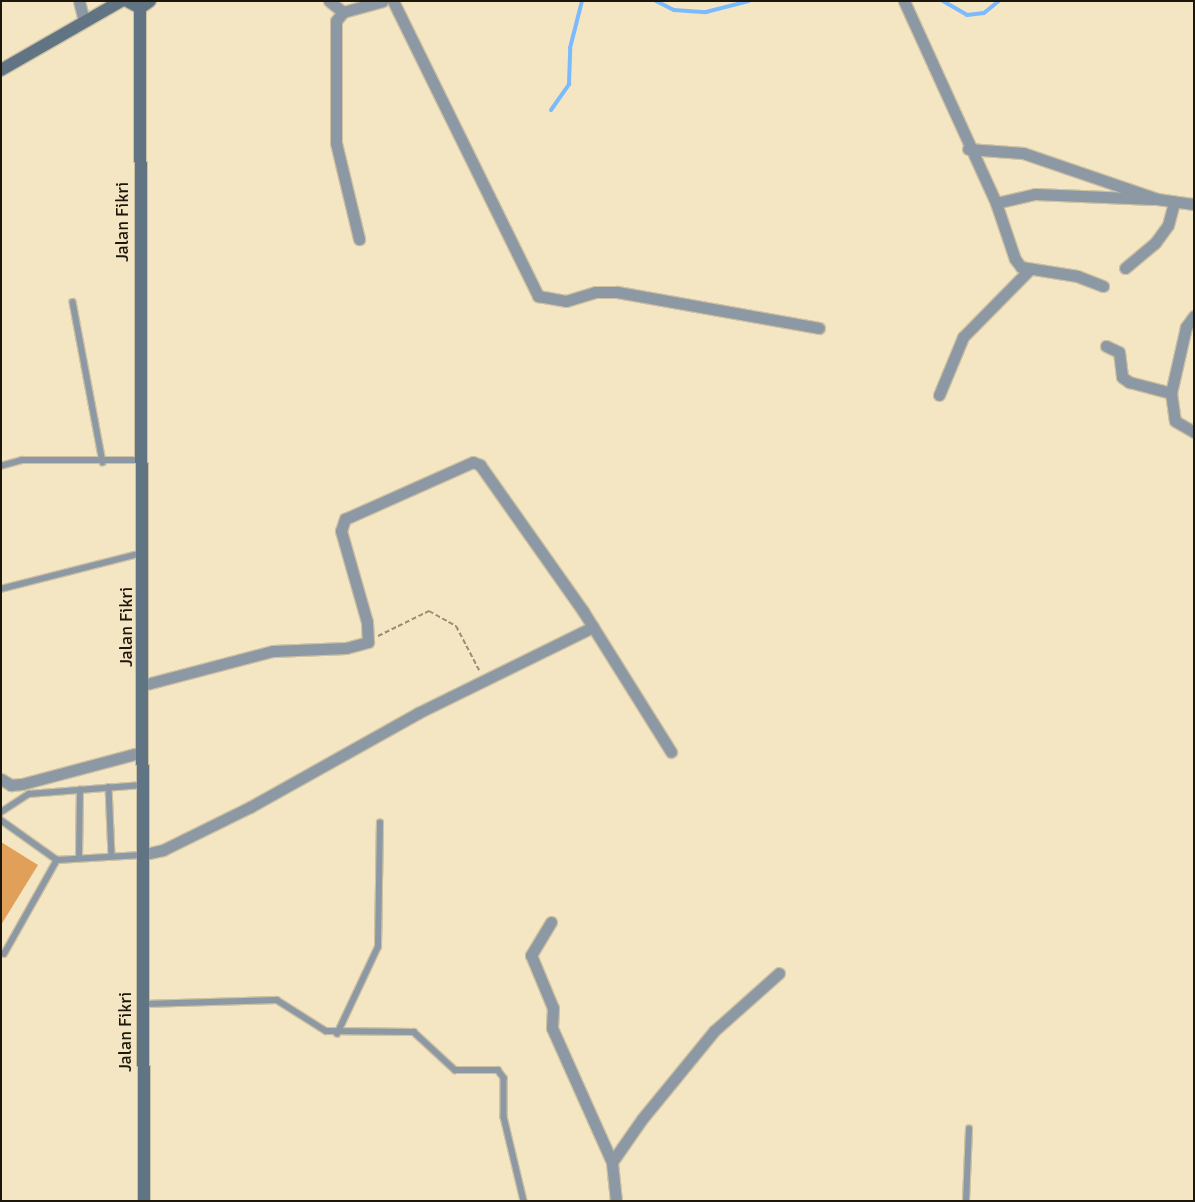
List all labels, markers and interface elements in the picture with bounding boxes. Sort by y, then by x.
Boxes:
street label: Jalan Fikri [111,182,133,262]
street label: Jalan Fikri [115,587,137,667]
street label: Jalan Fikri [114,992,136,1072]

